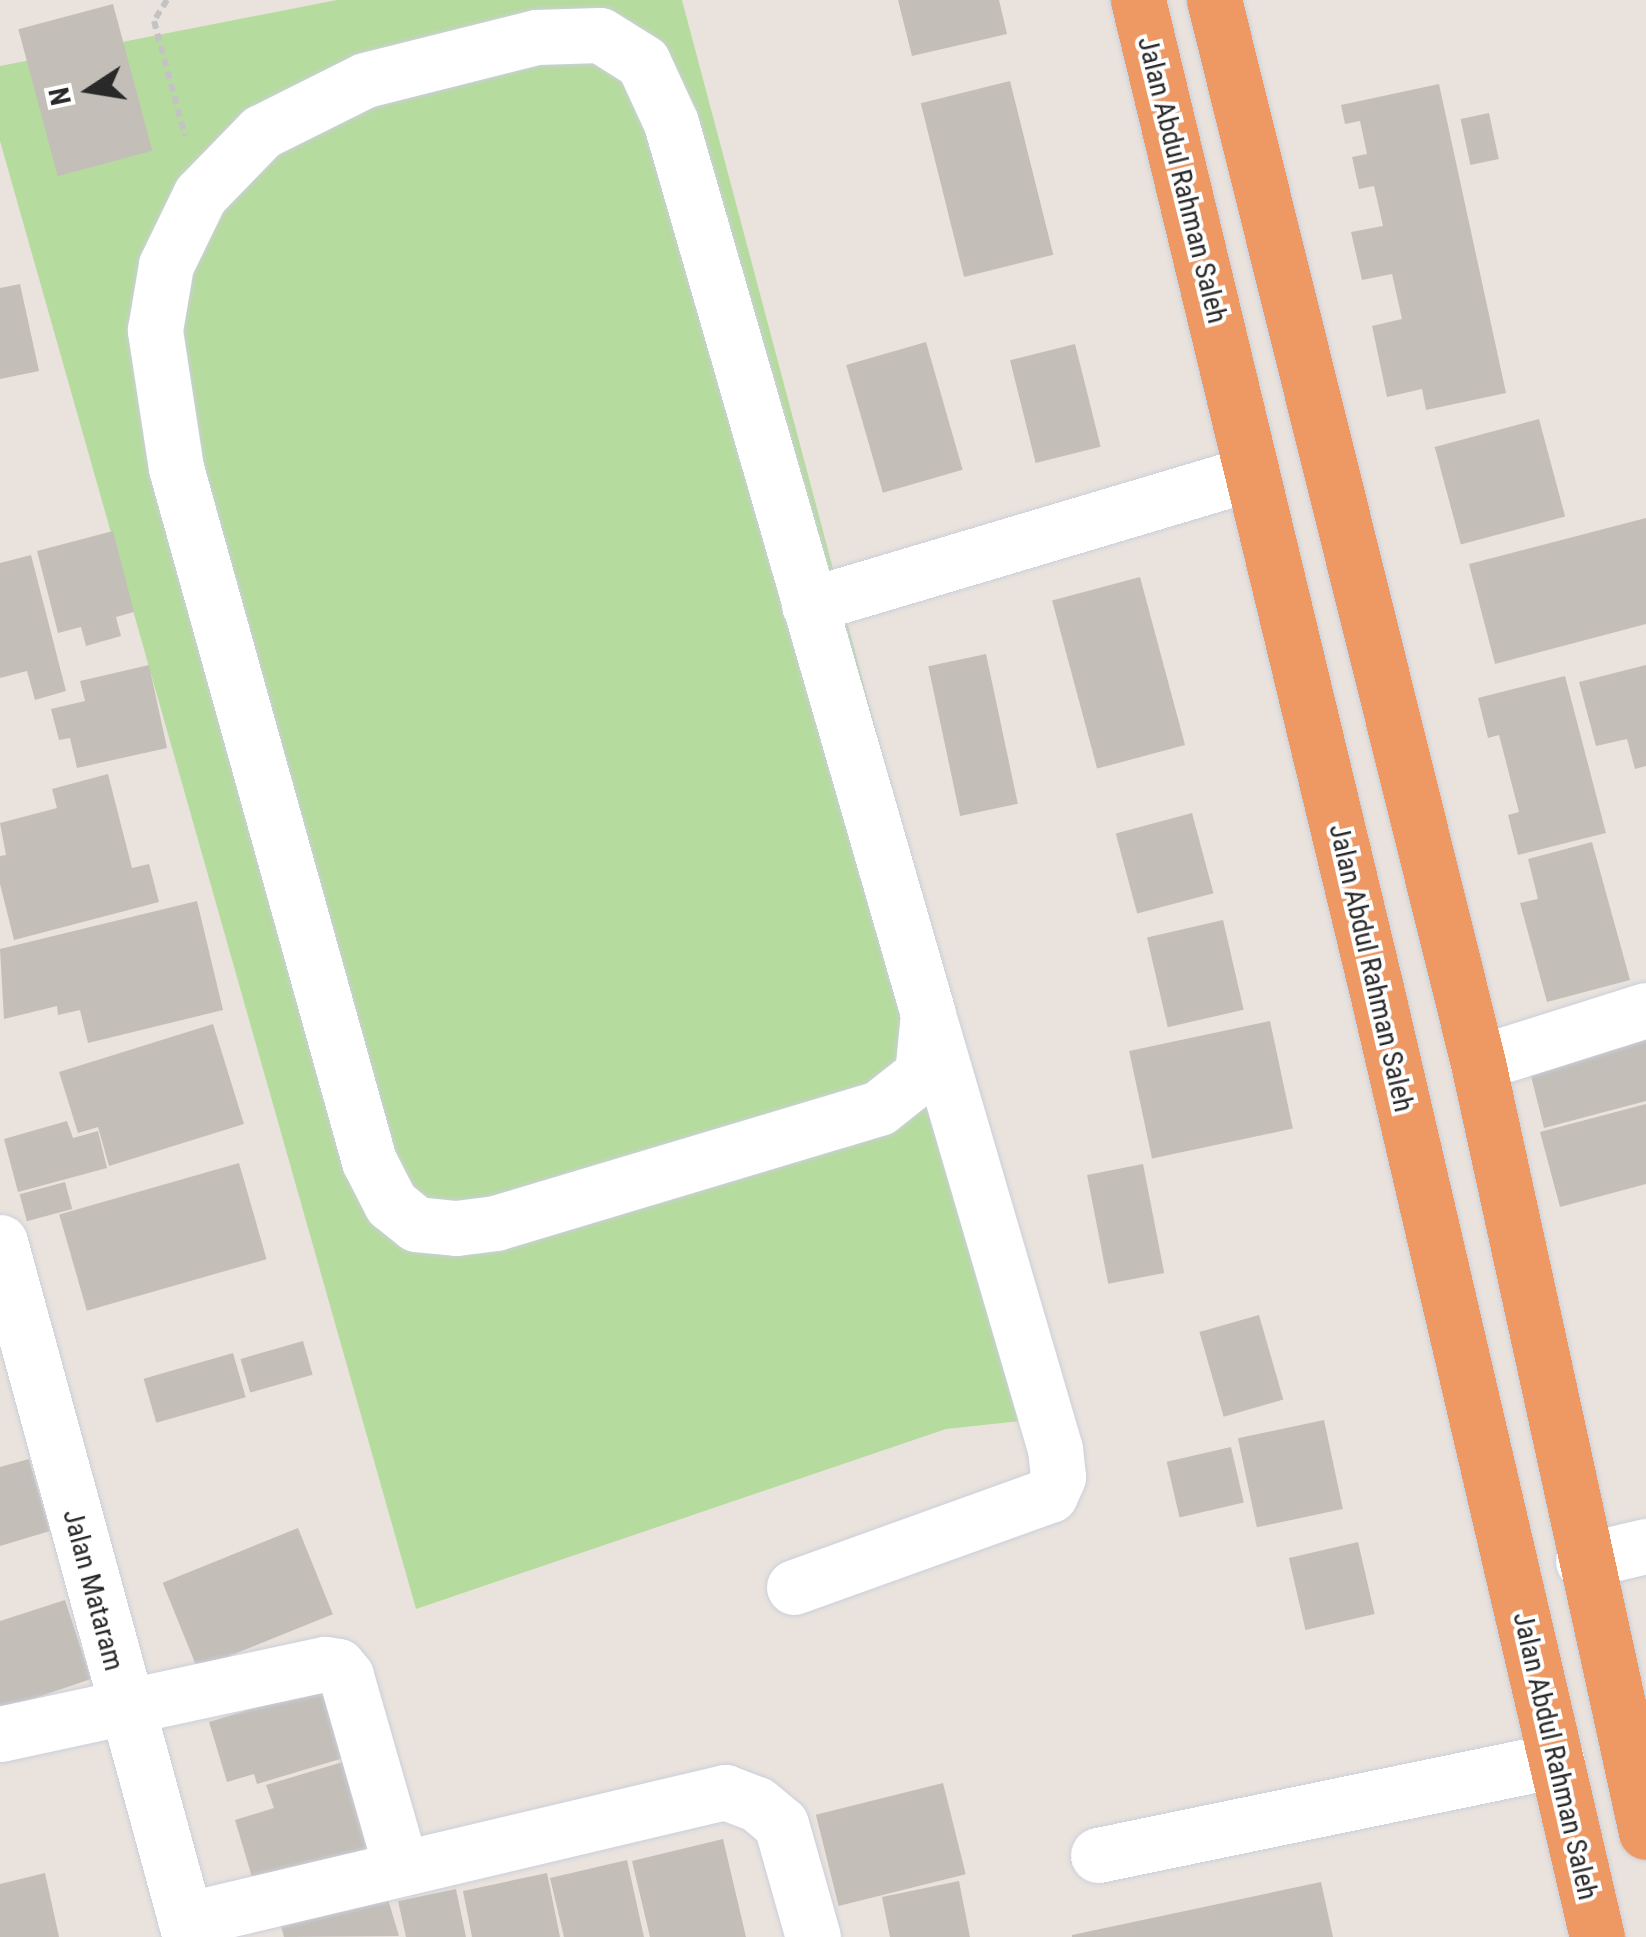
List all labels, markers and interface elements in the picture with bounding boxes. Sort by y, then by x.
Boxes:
street label: Jalan Abdul Rahman Saleh [1130,33,1234,327]
north arrow [40,40,140,140]
text: N [42,85,78,108]
street label: Jalan Abdul Rahman Saleh [1322,821,1420,1115]
street label: Jalan Mataram [55,1506,131,1674]
street label: Jalan Abdul Rahman Saleh [1506,1609,1604,1903]

